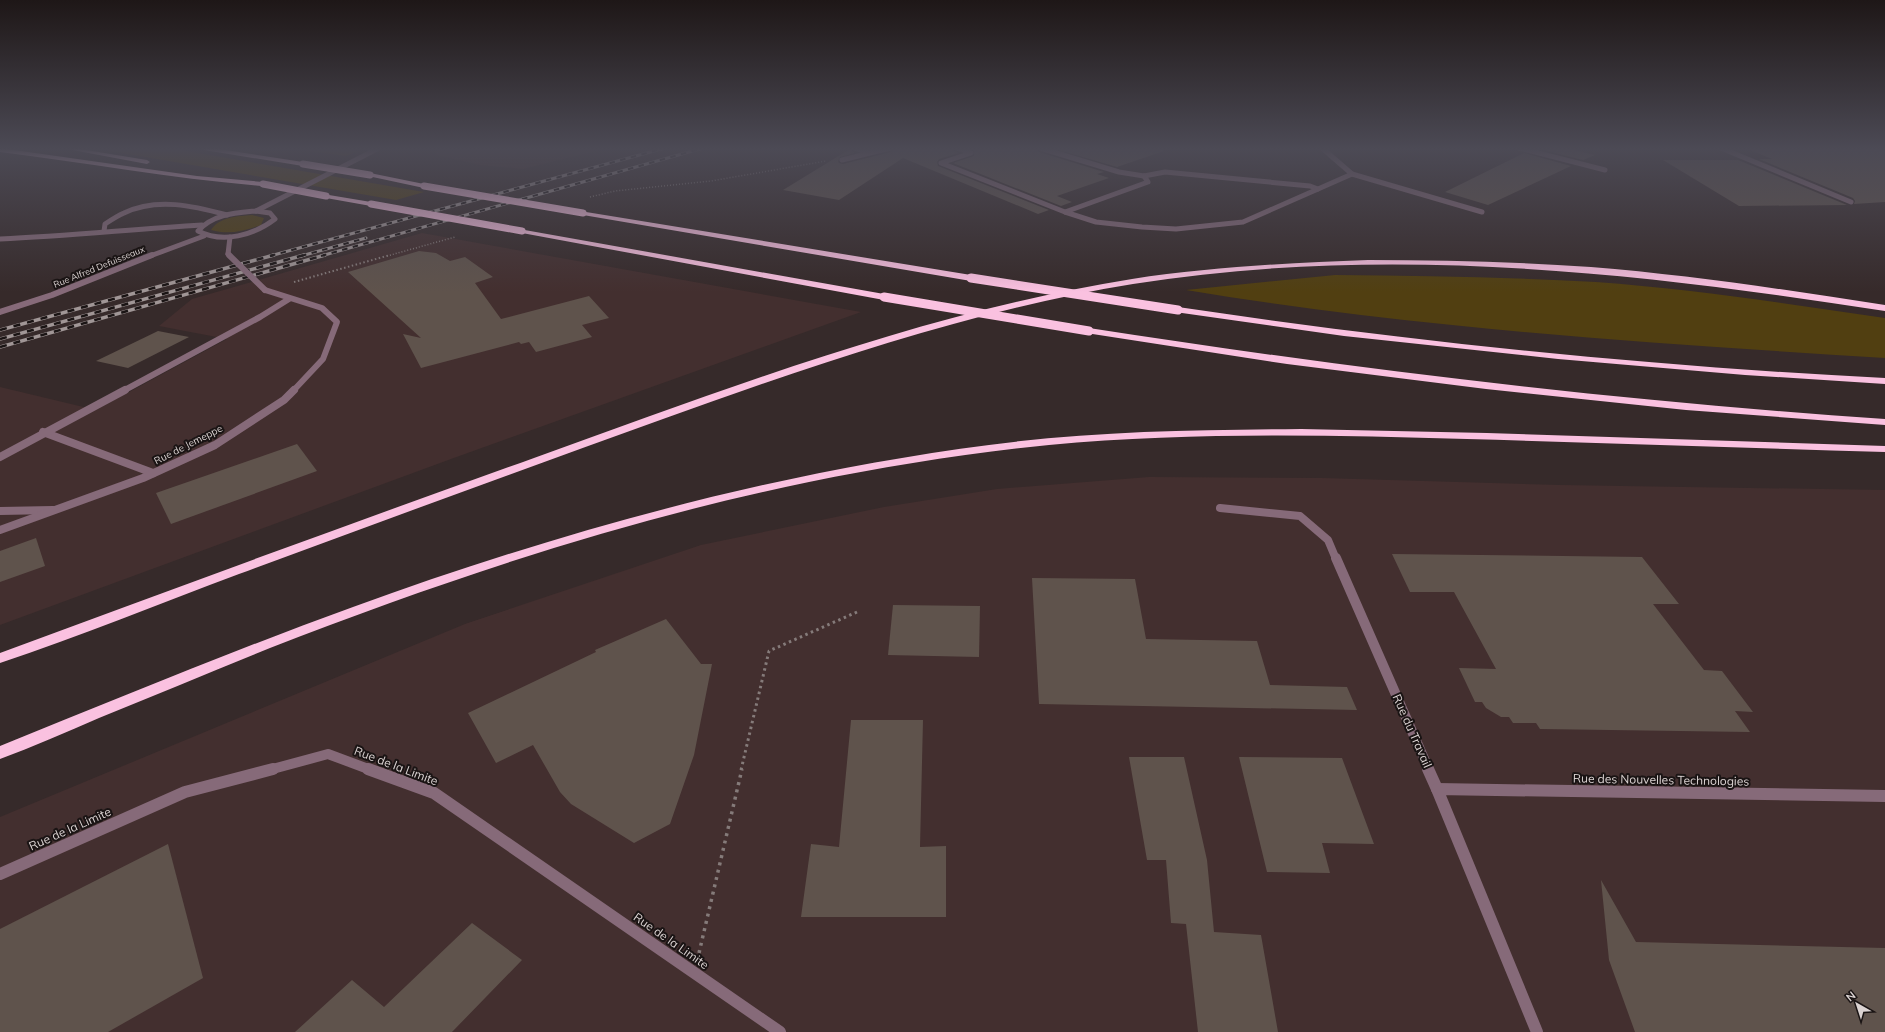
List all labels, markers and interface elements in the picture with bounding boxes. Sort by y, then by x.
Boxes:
street label: Rue Alfred Defuisseaux [52,243,146,290]
street label: Rue de Jemeppe [152,422,225,467]
street label: Rue du Travail [1390,692,1435,770]
street label: Rue de la Limite [352,743,440,788]
street label: Rue des Nouvelles Technologies [1573,770,1749,789]
street label: Rue de la Limite [26,804,113,853]
street label: Rue de la Limite [631,909,712,972]
north arrow [1837,984,1877,1024]
text: N [1843,988,1858,1004]

